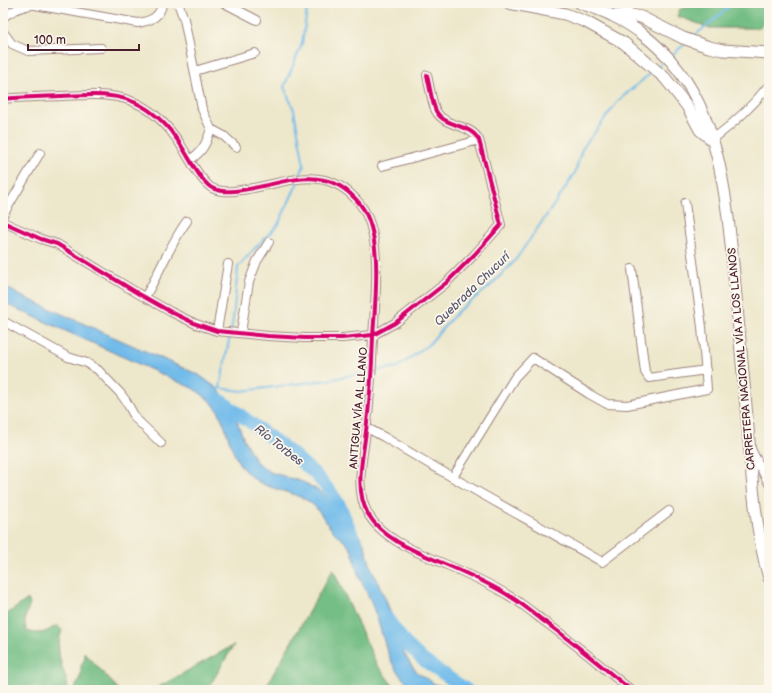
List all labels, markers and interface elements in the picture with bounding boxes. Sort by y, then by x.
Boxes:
scale bar [28,26,139,52]
text: 100 m [34,33,66,48]
street label: CARRETERA NACIONAL VÍA A LOS LLANOS [724,247,758,471]
water label: Quebrada Chucurí [431,248,515,329]
street label: ANTIGUA VÍA AL LLANO [346,346,370,470]
water label: Río Torbes [251,422,306,469]

